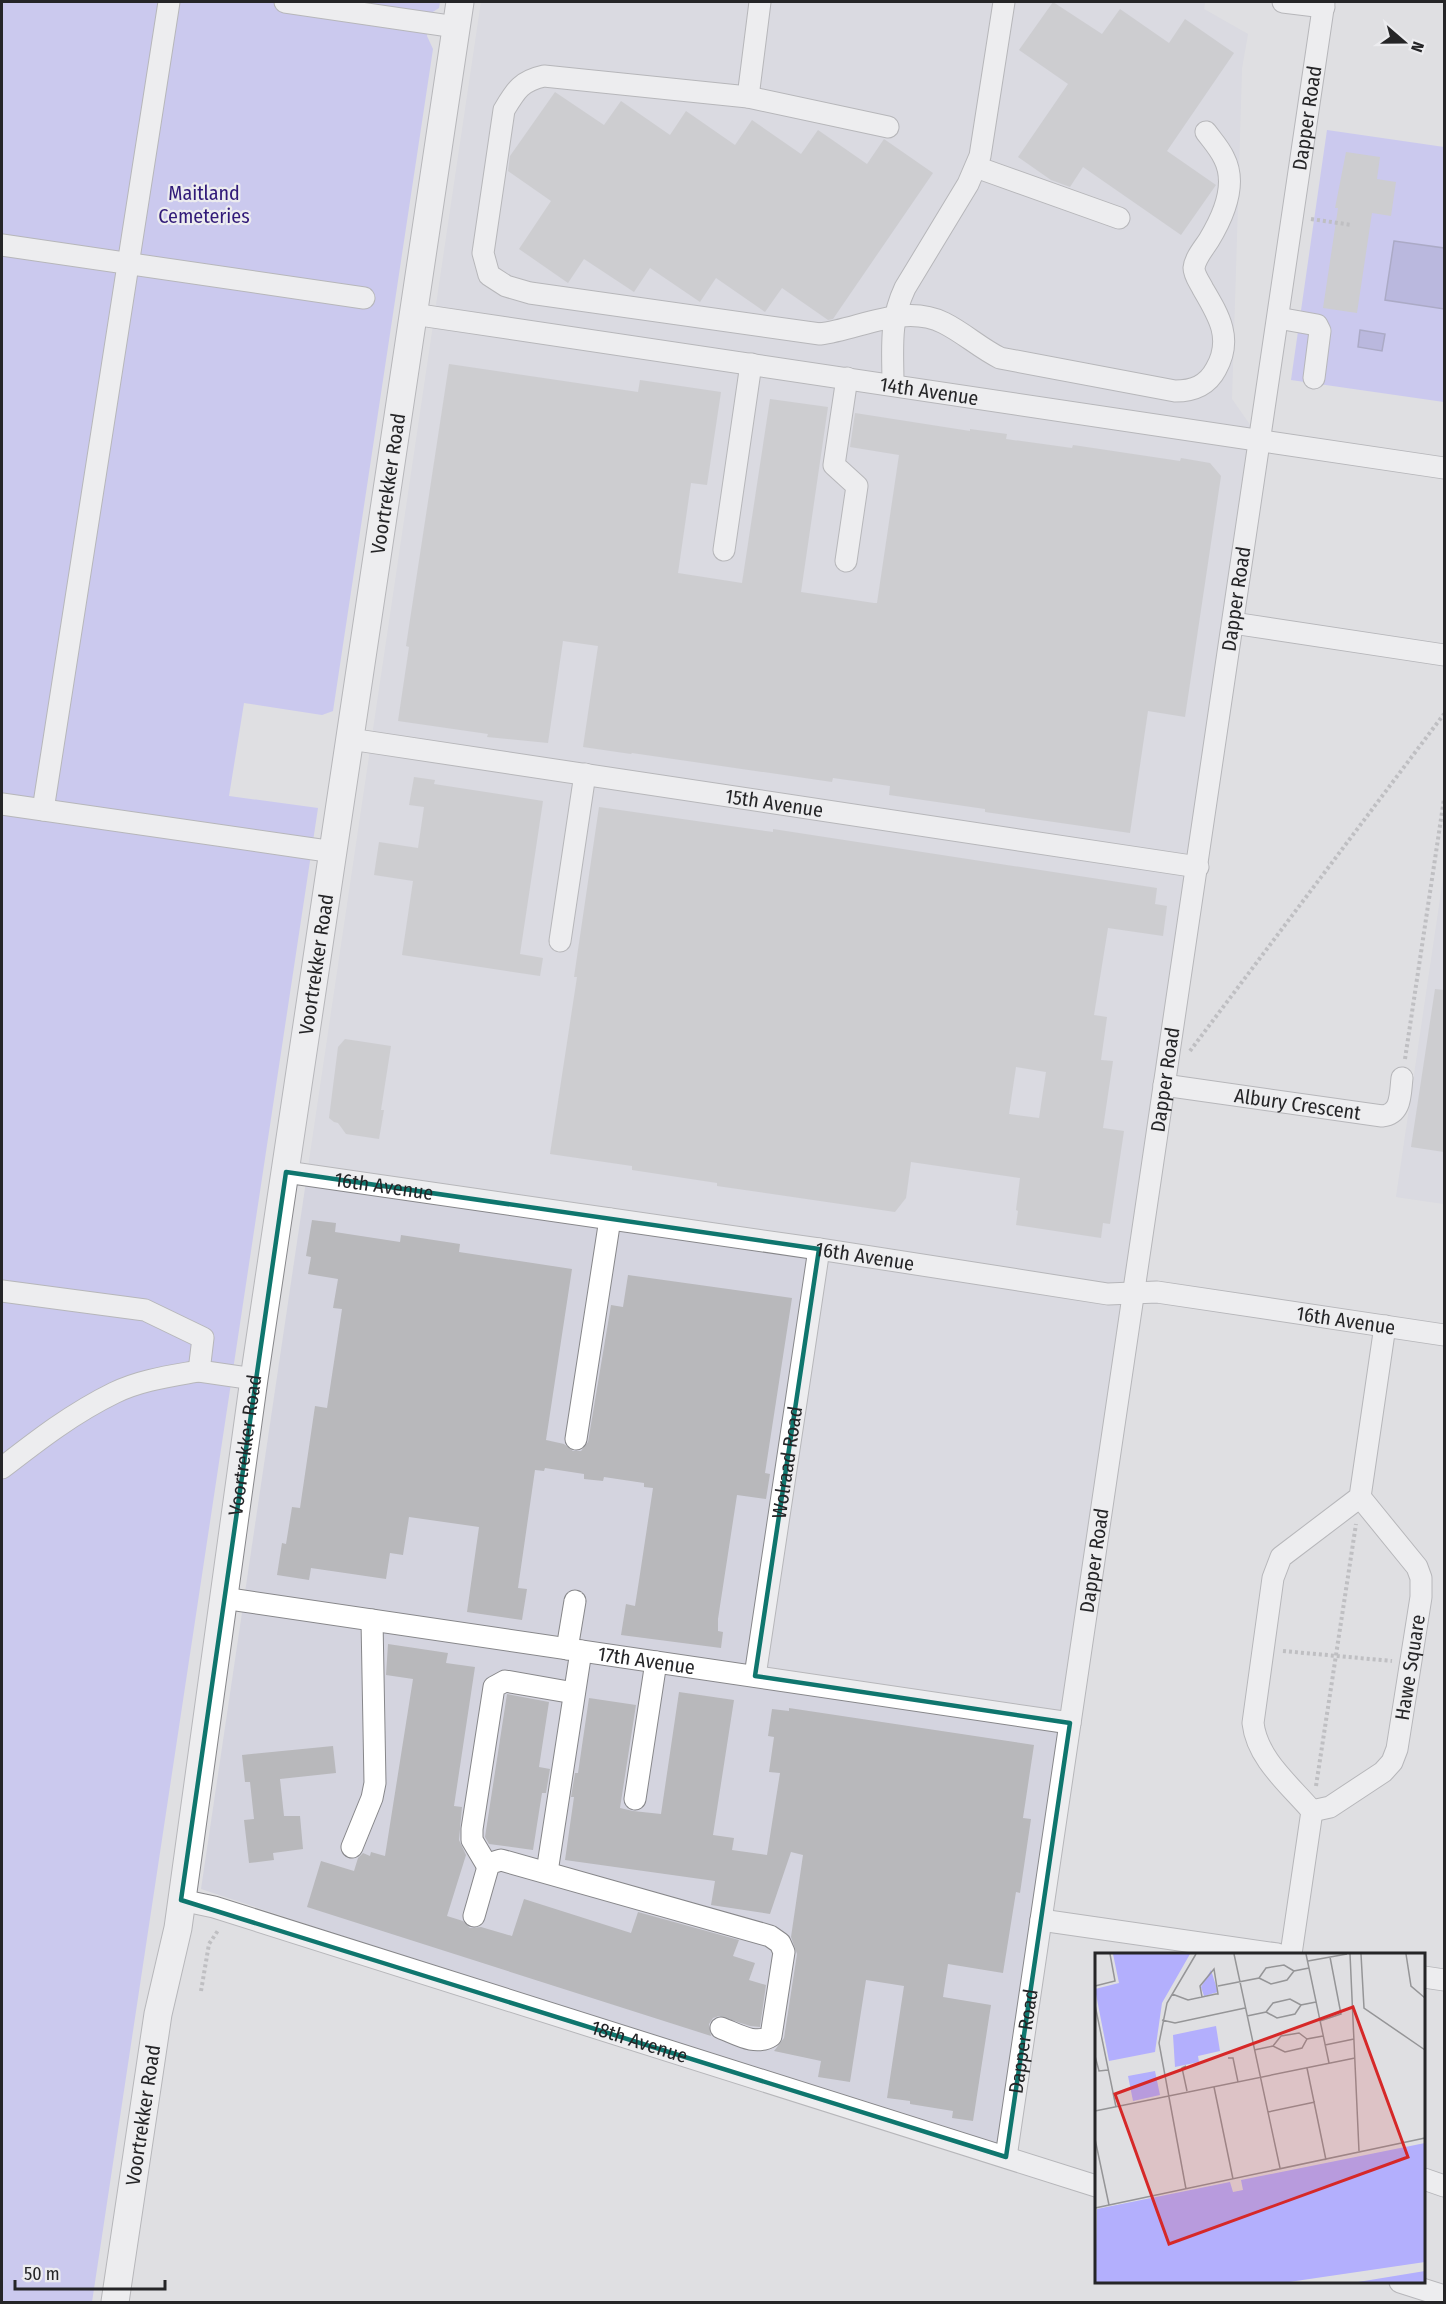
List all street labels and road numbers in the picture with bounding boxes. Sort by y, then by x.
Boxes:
street label: Dapper Road [1287,64,1326,172]
street label: 14th Avenue [878,372,980,410]
street label: Voortrekker Road [366,412,410,556]
street label: Dapper Road [1216,545,1256,653]
street label: 15th Avenue [724,784,825,822]
street label: Voortrekker Road [294,892,338,1036]
street label: Dapper Road [1145,1026,1185,1134]
street label: Albury Crescent [1233,1083,1363,1125]
street label: 16th Avenue [333,1167,435,1205]
street label: 16th Avenue [814,1237,916,1276]
street label: 16th Avenue [1295,1301,1397,1340]
street label: Voortrekker Road [223,1373,266,1517]
street label: Wolraad Road [767,1405,807,1520]
street label: Dapper Road [1074,1506,1114,1614]
street label: Hawe Square [1390,1613,1430,1722]
street label: 17th Avenue [596,1641,697,1680]
street label: Dapper Road [1004,1987,1043,2095]
street label: 18th Avenue [588,2015,691,2068]
street label: Voortrekker Road [121,2043,165,2187]

